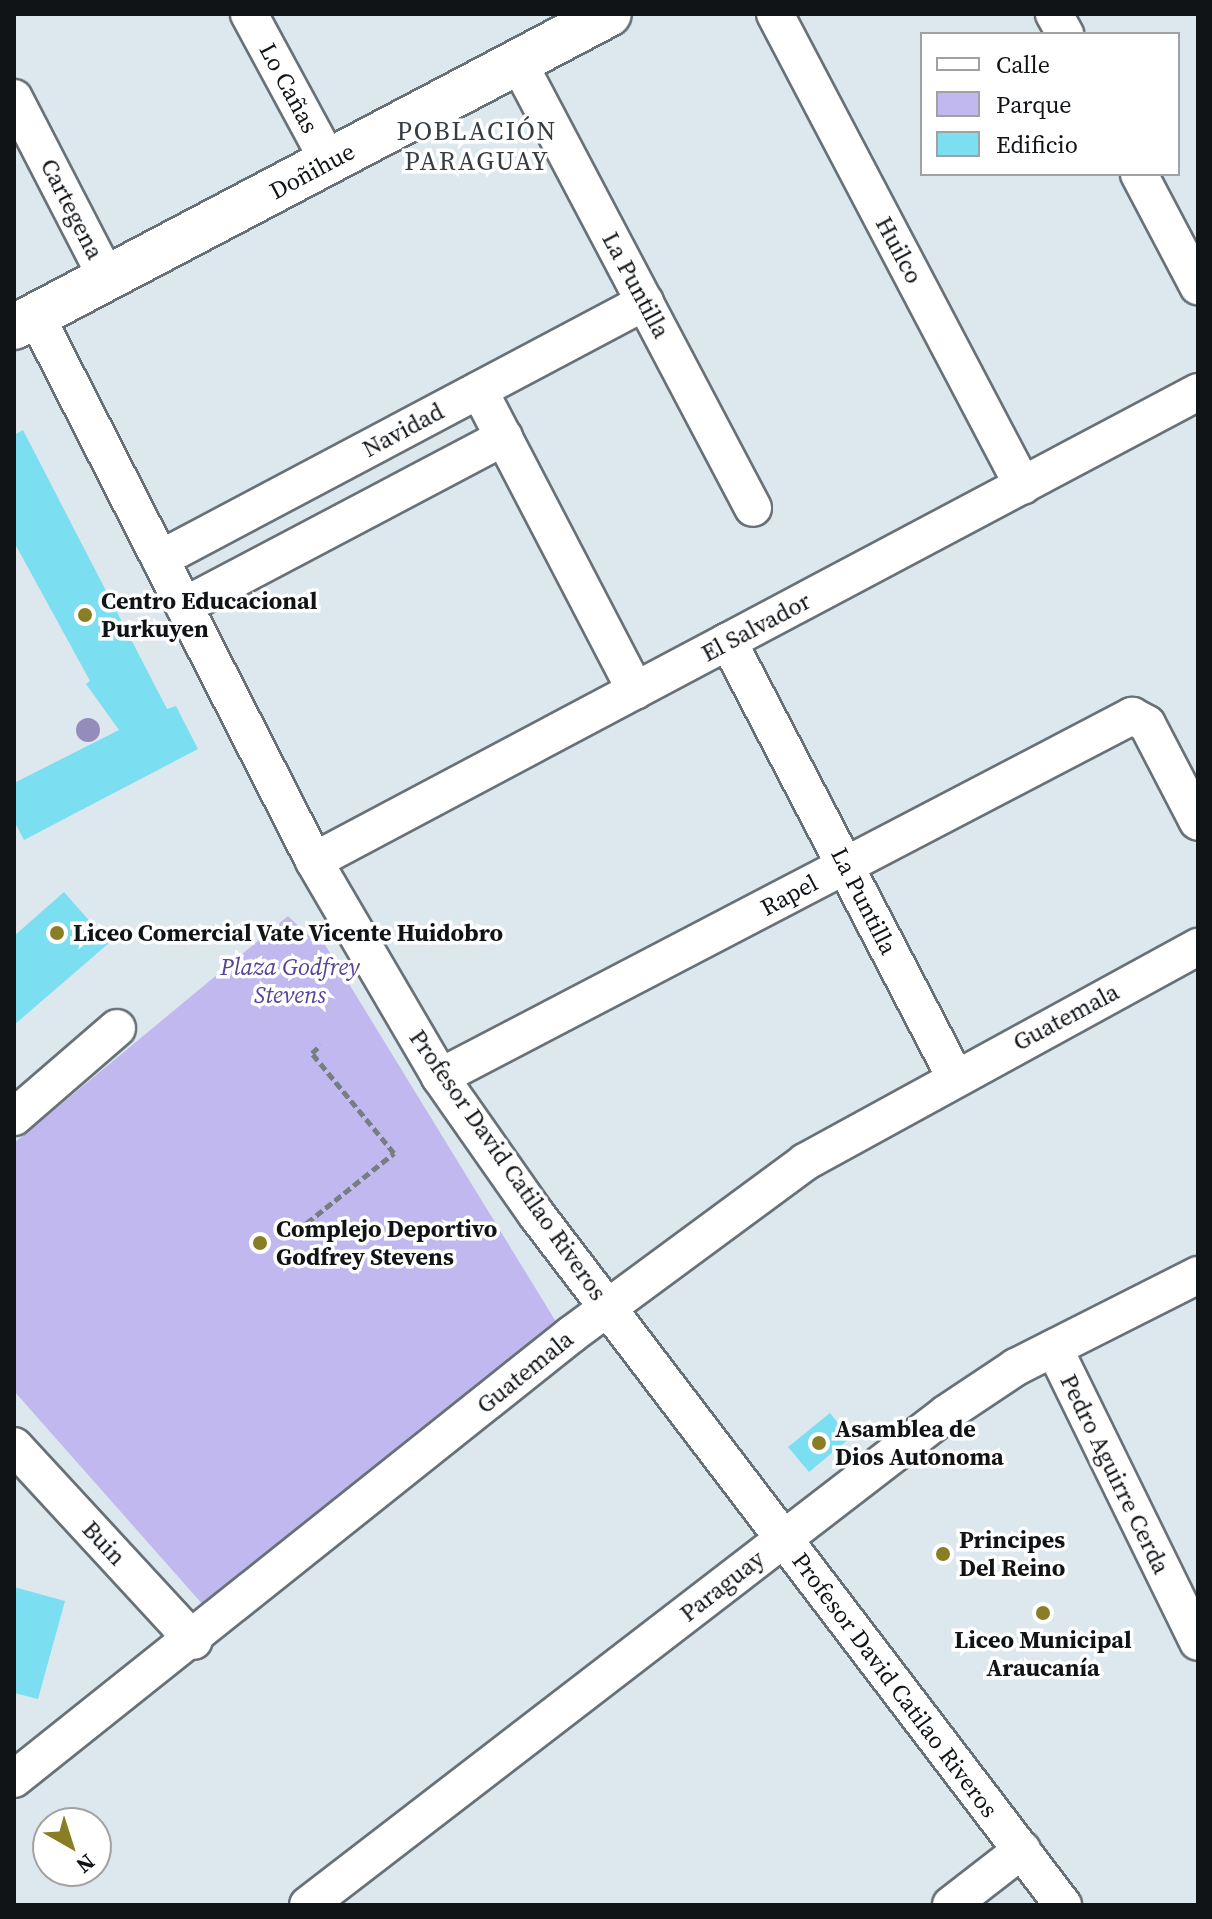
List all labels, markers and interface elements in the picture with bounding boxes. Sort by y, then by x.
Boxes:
legend [920,32,1180,176]
street label: Lo Cañas [253,38,325,138]
text: Calle [996,48,1050,81]
text: Parque [996,88,1072,121]
district label: POBLACIÓN PARAGUAY [397,116,557,178]
text: Edificio [996,128,1078,161]
street label: Doñihue [265,137,359,205]
street label: Cartegena [34,154,110,264]
street label: Huilco [869,212,929,288]
street label: La Puntilla [596,227,676,343]
street label: Navidad [358,397,448,463]
street label: El Salvador [696,586,816,668]
place label: Centro Educacional Purkuyen [101,587,317,643]
marker: Centro Educacional Purkuyen [76,606,94,624]
street label: La Puntilla [825,843,903,959]
street label: Rapel [756,868,822,922]
place label: Liceo Comercial Vate Vicente Huidobro [73,919,504,947]
marker: Liceo Comercial Vate Vicente Huidobro [48,924,66,942]
park label: Plaza Godfrey Stevens [220,953,360,1009]
street label: Guatemala [1008,977,1124,1057]
street label: Profesor David Catilao Riveros [403,1024,613,1306]
place label: Complejo Deportivo Godfrey Stevens [276,1215,497,1271]
marker: Complejo Deportivo Godfrey Stevens [251,1234,269,1252]
street label: Guatemala [471,1324,579,1420]
street label: Pedro Aguirre Cerda [1054,1370,1176,1578]
place label: Asamblea de Dios Autonoma [835,1415,1004,1471]
marker: Asamblea de Dios Autonoma [810,1434,828,1452]
street label: Buin [76,1515,132,1571]
place label: Principes Del Reino [959,1526,1065,1582]
street label: Paraguay [674,1544,770,1628]
marker: Principes Del Reino [934,1545,952,1563]
street label: Profesor David Catilao Riveros [786,1547,1004,1823]
marker: Liceo Municipal Araucanía [1034,1604,1052,1622]
place label: Liceo Municipal Araucanía [954,1626,1132,1682]
north arrow [32,1807,112,1887]
text: N [70,1847,102,1881]

